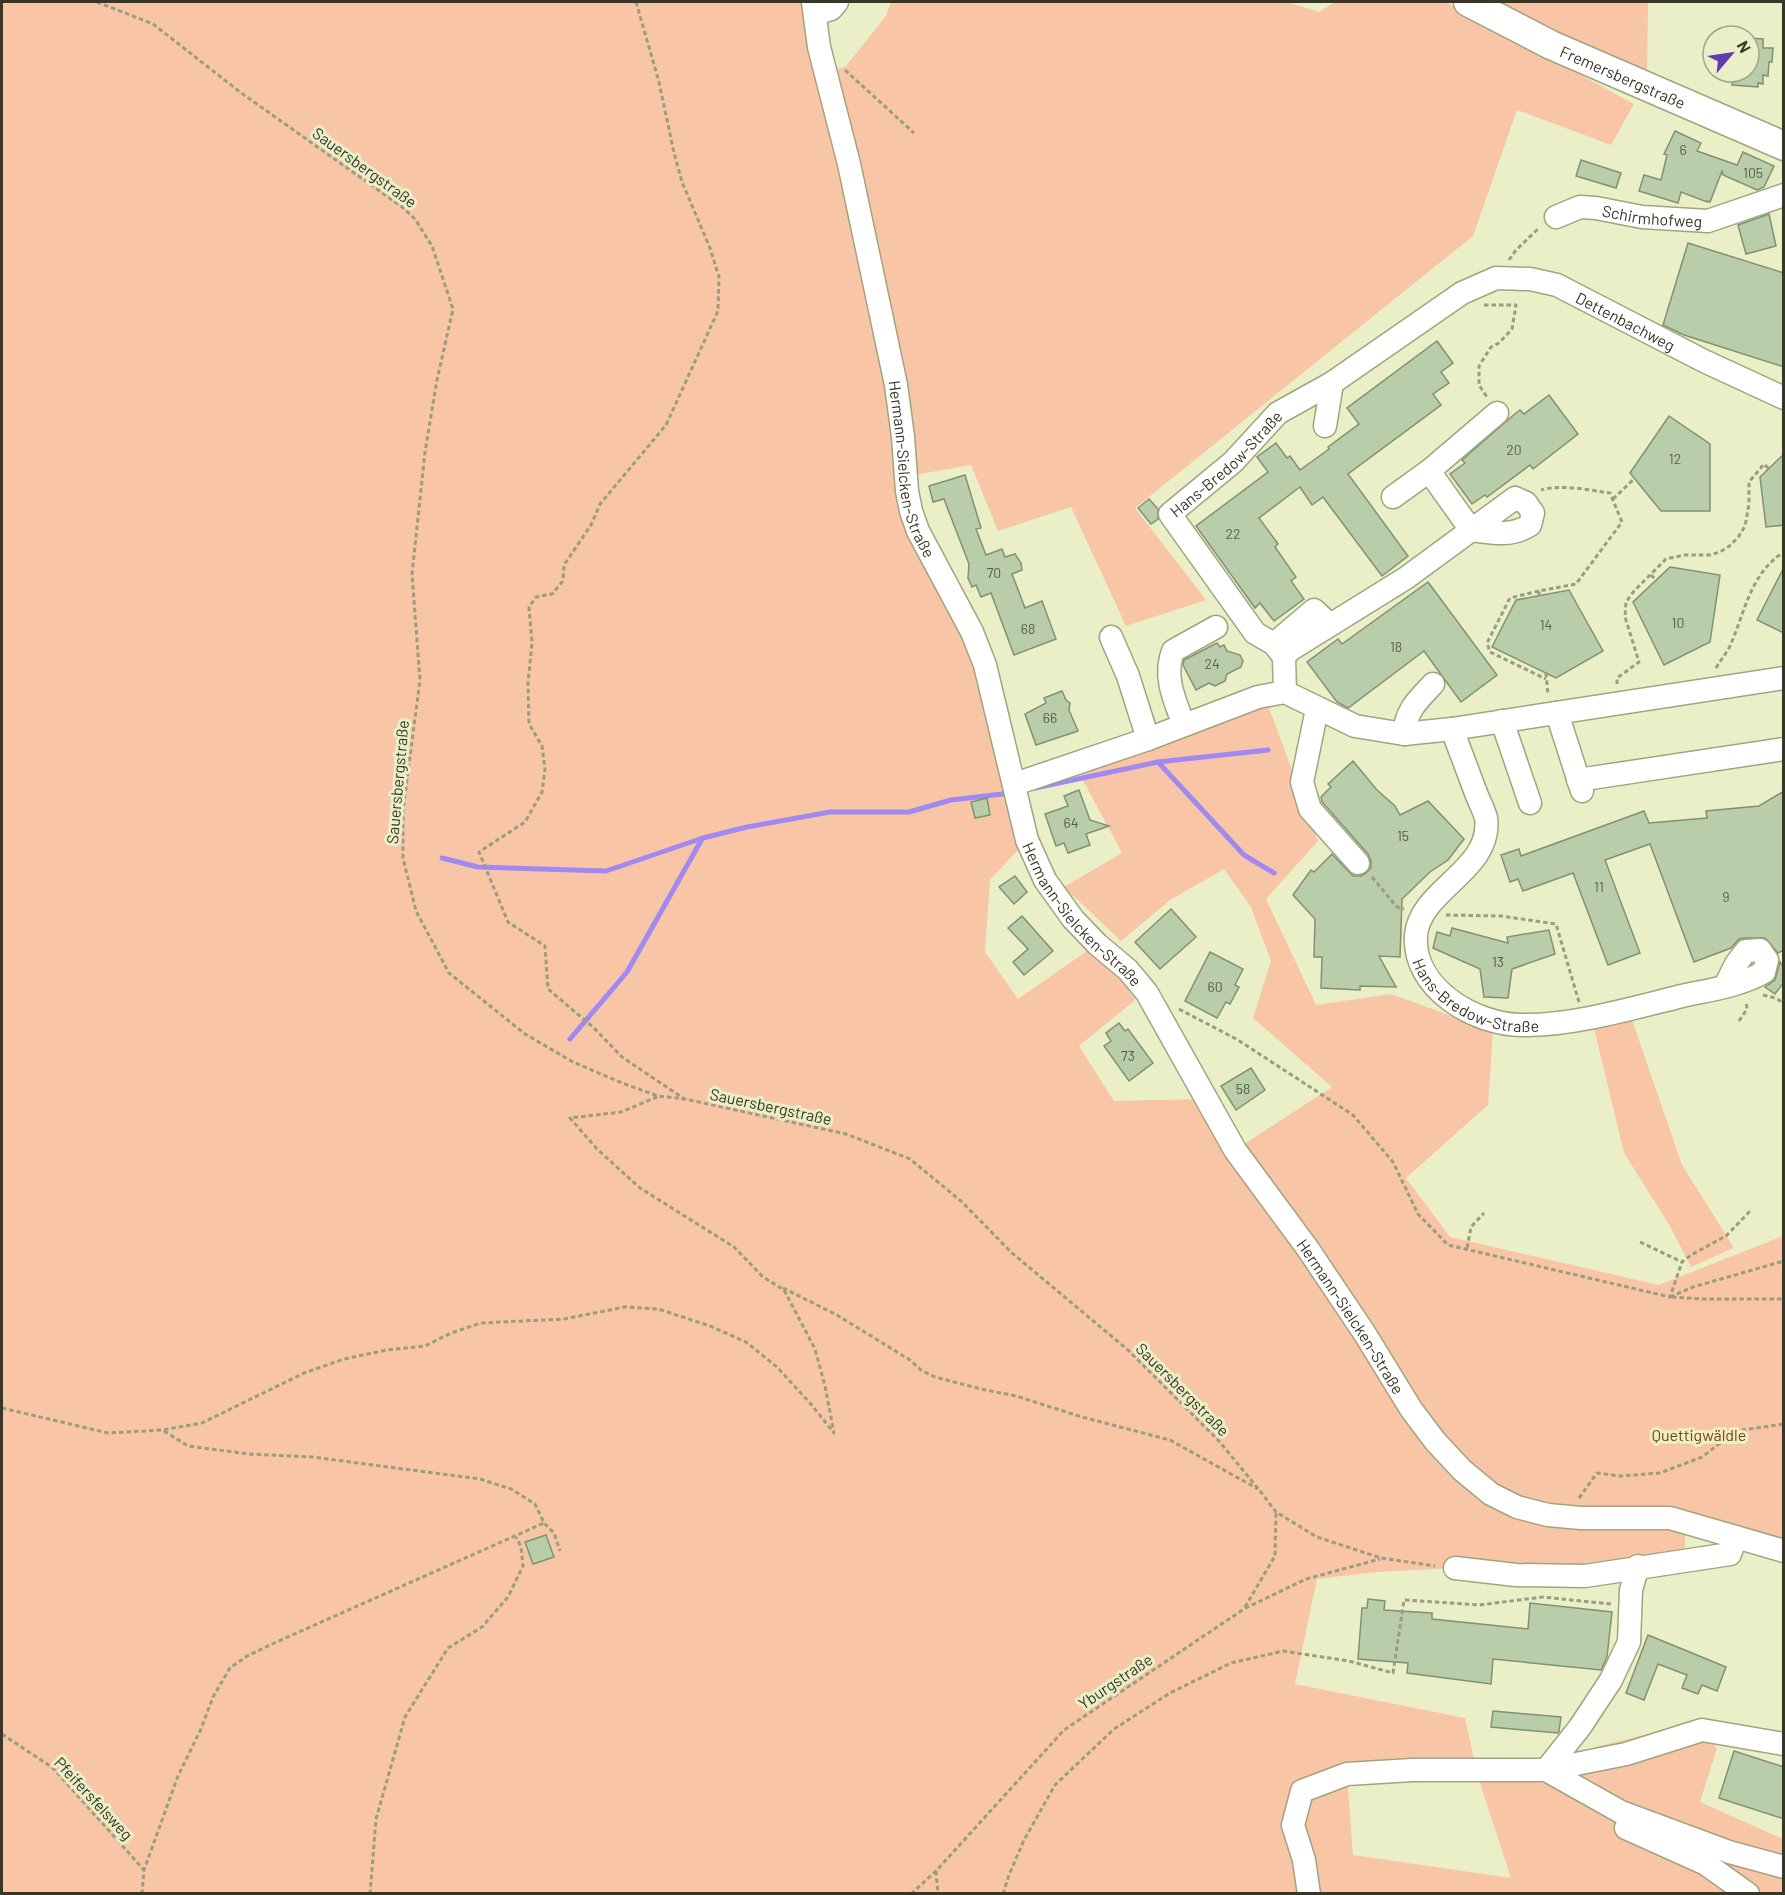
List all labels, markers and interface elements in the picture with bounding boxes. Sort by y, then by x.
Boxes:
north arrow [1701,24,1761,84]
text: N [1734,37,1755,56]
street label: Fremersbergstraße [1558,41,1689,112]
street label: Sauersbergstraße [309,123,421,211]
house number: 6 [1679,141,1687,158]
house number: 105 [1743,164,1763,181]
street label: Schirmhofweg [1601,200,1703,230]
street label: Dettenbachweg [1573,287,1679,354]
street label: Hermann-Sielcken-Straße [886,379,940,561]
street label: Hans-Bredow-Straße [1165,406,1285,520]
house number: 20 [1506,441,1522,458]
house number: 12 [1669,450,1681,467]
house number: 22 [1225,525,1241,542]
house number: 70 [987,564,1001,581]
house number: 10 [1672,614,1684,631]
house number: 14 [1540,616,1552,633]
house number: 68 [1021,620,1035,637]
house number: 18 [1390,638,1402,655]
house number: 24 [1204,655,1220,672]
house number: 66 [1043,709,1057,726]
street label: Sauersbergstraße [382,719,412,845]
house number: 64 [1064,814,1078,831]
house number: 15 [1397,827,1409,844]
street label: Hermann-Sielcken-Straße [1020,839,1146,989]
house number: 11 [1594,878,1604,895]
house number: 9 [1722,888,1730,905]
house number: 13 [1492,953,1504,970]
street label: Hans-Bredow-Straße [1410,955,1539,1035]
house number: 60 [1207,978,1223,995]
house number: 73 [1121,1047,1135,1064]
house number: 58 [1236,1080,1250,1097]
street label: Sauersbergstraße [708,1084,834,1128]
street label: Hermann-Sielcken-Straße [1294,1235,1409,1397]
street label: Sauersbergstraße [1132,1338,1234,1440]
park label: Quettigwäldle [1652,1425,1746,1444]
street label: Yburgstraße [1074,1649,1156,1713]
street label: Pfeifersfelsweg [51,1753,137,1843]

